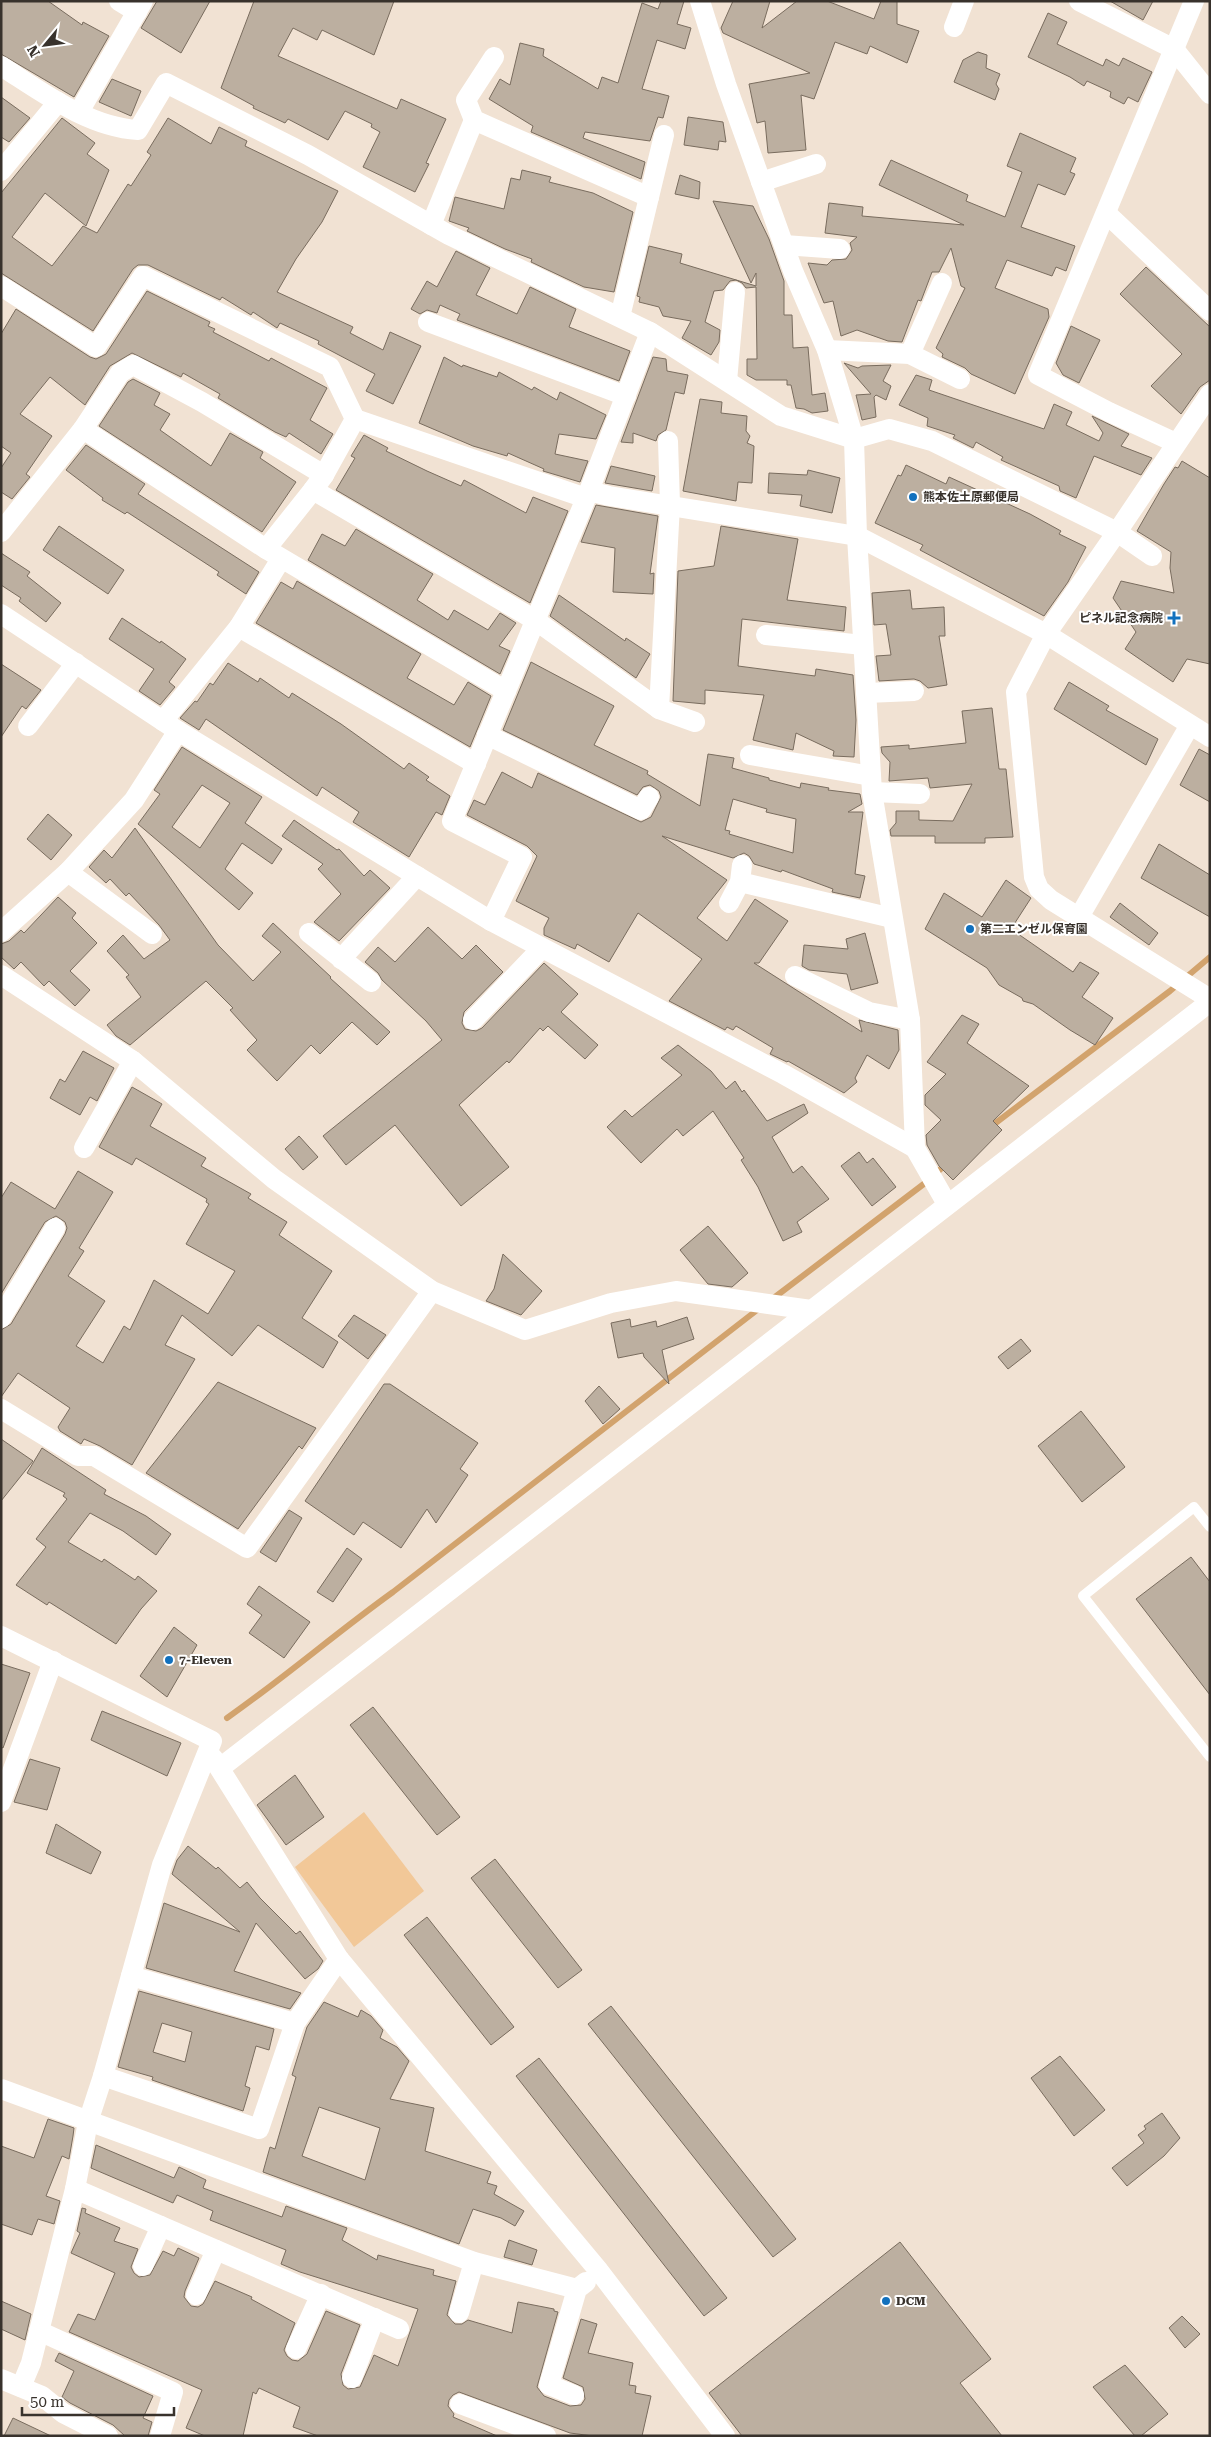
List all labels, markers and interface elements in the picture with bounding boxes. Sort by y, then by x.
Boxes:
north arrow [20,20,70,70]
text: N [24,43,43,60]
place label: 熊本佐土原郵便局 [923,490,1019,504]
marker: 熊本佐土原郵便局 [907,491,919,503]
place label: ピネル記念病院 [1079,611,1163,625]
marker: ピネル記念病院 [1167,611,1181,625]
place label: 第二エンゼル保育園 [980,922,1088,936]
marker: 第二エンゼル保育園 [964,923,976,935]
place label: 7-Eleven [179,1653,232,1667]
marker: 7-Eleven [163,1654,175,1666]
place label: DCM [896,2294,926,2308]
marker: DCM [880,2295,892,2307]
scale bar [22,2384,175,2416]
text: 50 m [30,2393,65,2411]

